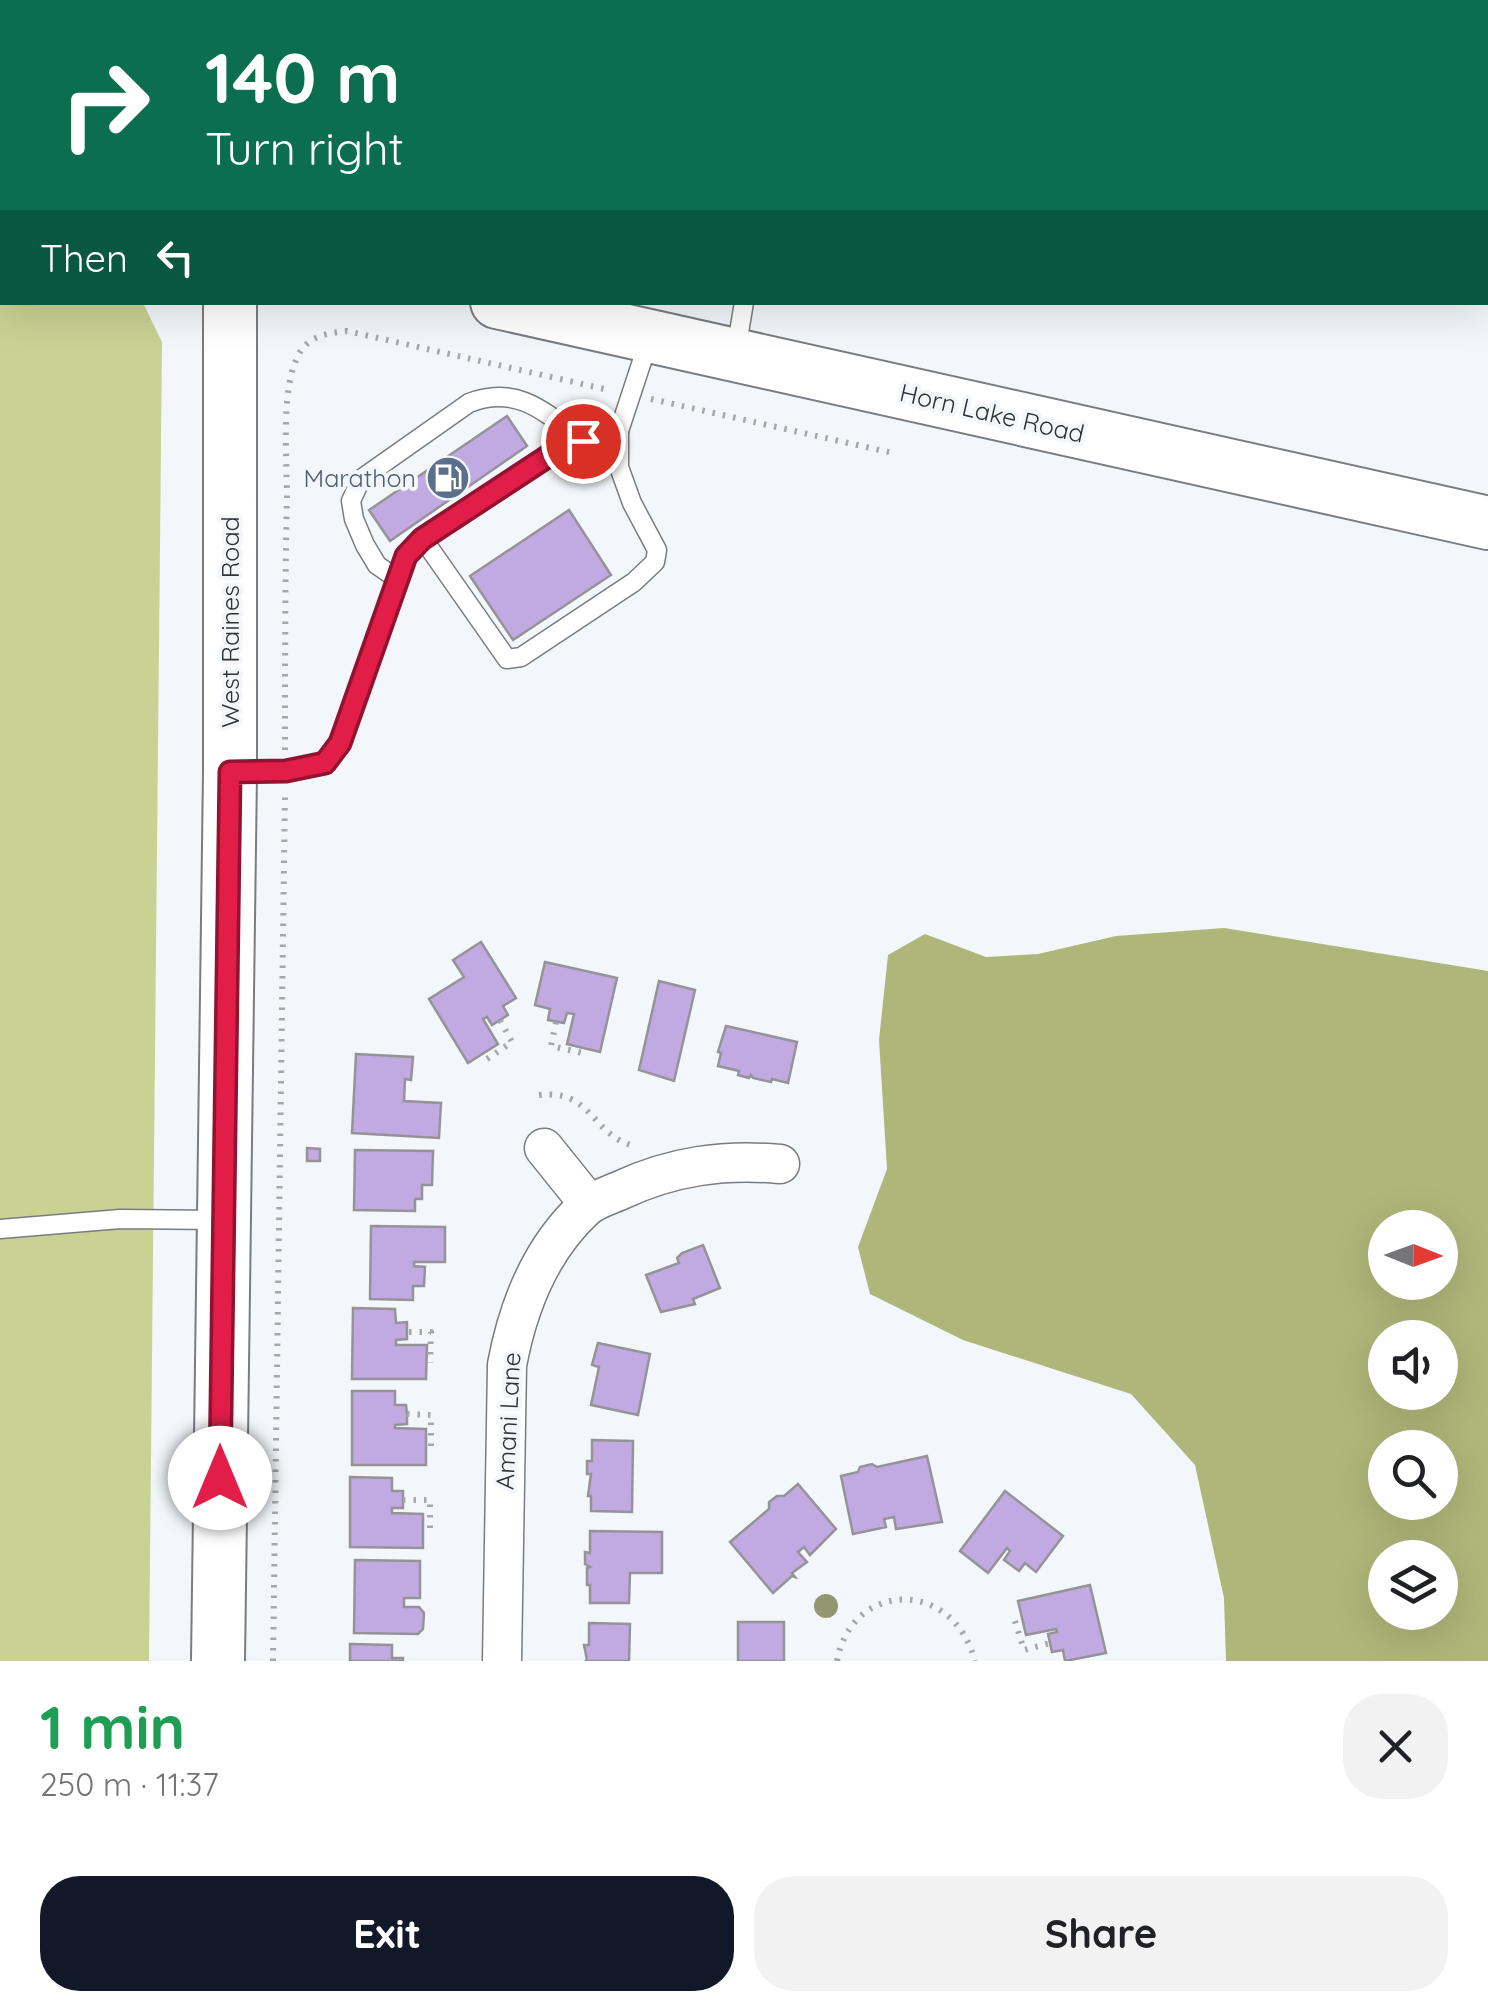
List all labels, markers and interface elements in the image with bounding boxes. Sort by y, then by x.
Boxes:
text: 140 m [205,33,401,121]
icon: right [40,40,170,170]
text: Turn right [205,120,404,176]
icon: left [148,230,203,285]
text: Then [40,234,128,282]
street label: Horn Lake Road [897,376,1087,449]
pin [541,399,626,484]
icon: arrive [556,414,611,469]
fuel station icon: Marathon [425,455,471,501]
place label: Marathon [303,462,416,493]
street label: West Raines Road [214,516,245,728]
north arrow [1368,1210,1458,1300]
map controls [1368,1210,1458,1630]
button: sound [1368,1320,1458,1410]
street label: Amani Lane [488,1351,527,1491]
position arrow [168,1426,272,1530]
button: search [1368,1430,1458,1520]
button: layers [1368,1540,1458,1630]
text: 1 min [40,1689,185,1764]
button: close [1343,1694,1448,1799]
text: 250 m · 11:37 [40,1764,219,1804]
button: Exit [40,1876,734,1991]
button: Share [754,1876,1448,1991]

